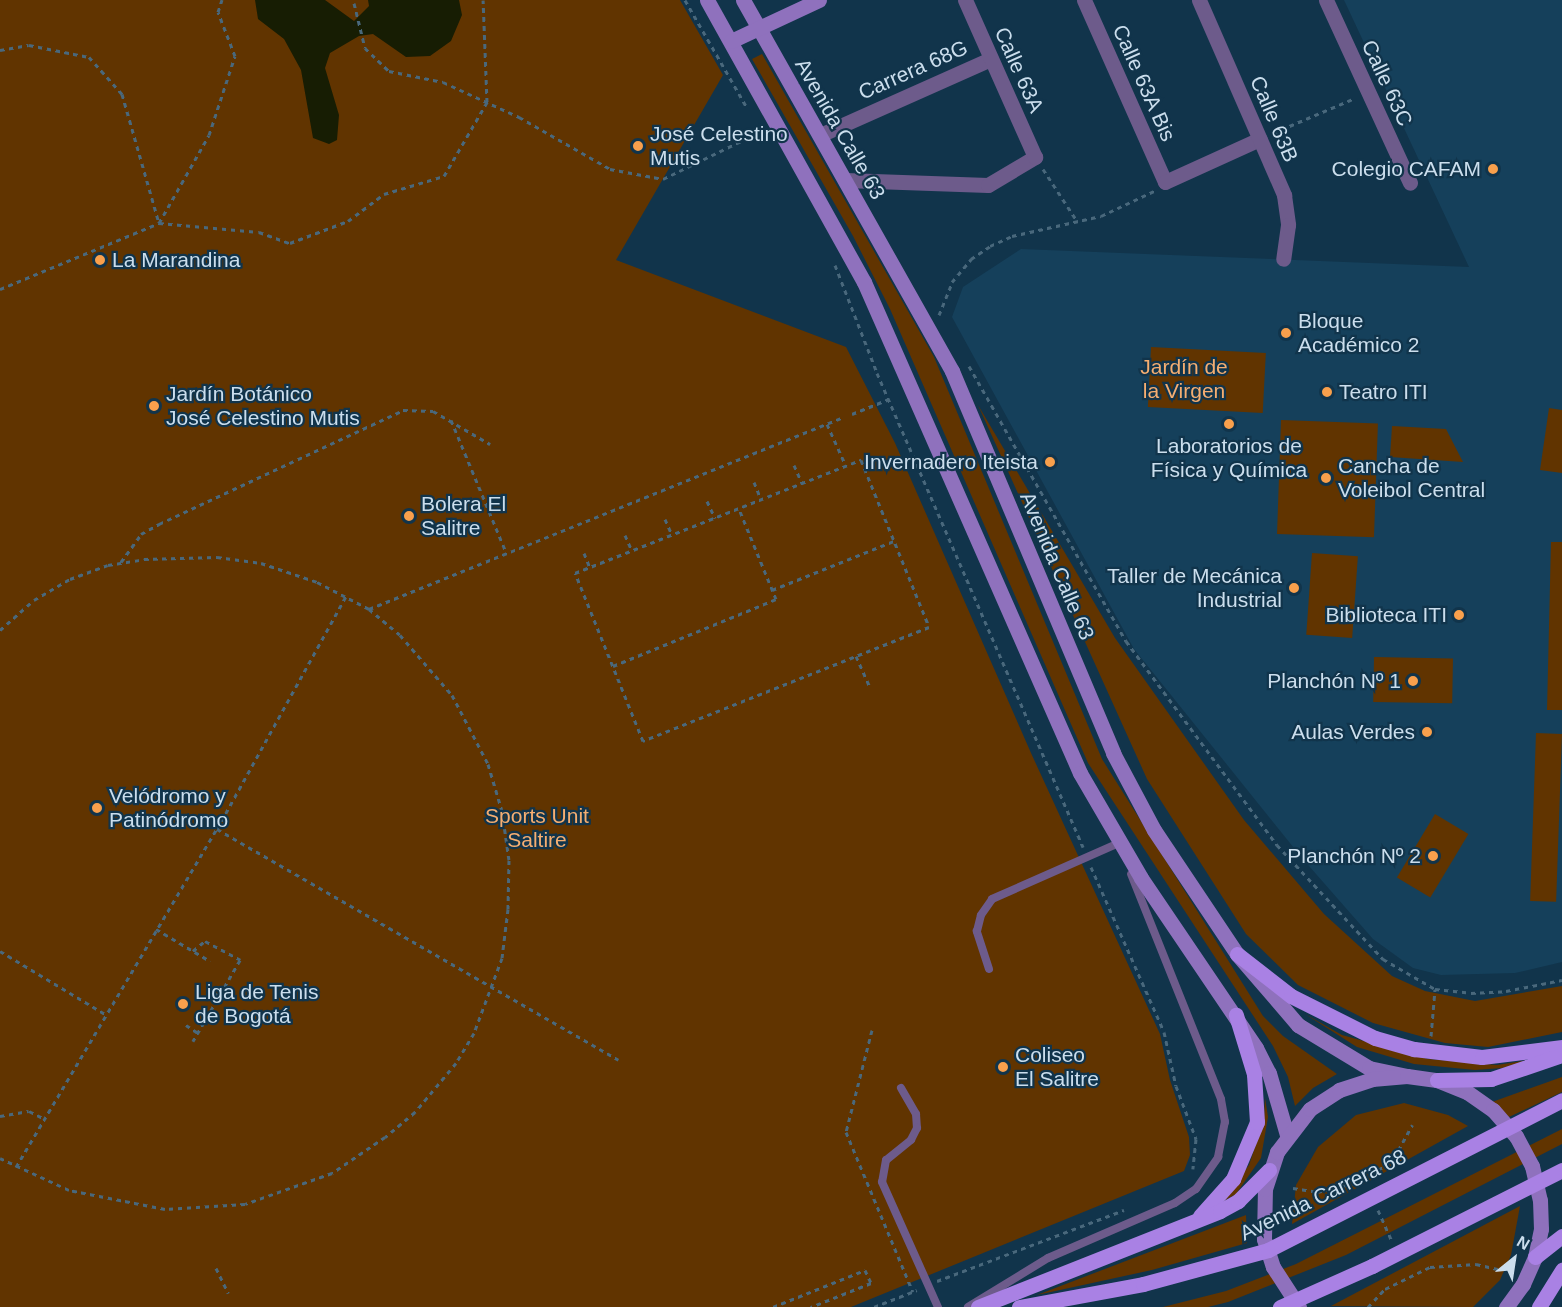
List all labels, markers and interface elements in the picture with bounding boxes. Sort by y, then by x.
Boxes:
street label: Calle 63A Bis [1107,20,1181,146]
street label: Calle 63A [989,23,1049,117]
street label: Carrera 68G [855,35,971,105]
street label: Calle 63C [1356,36,1418,130]
street label: Avenida Calle 63 [789,54,891,204]
street label: Calle 63B [1245,72,1303,166]
place label: José Celestino Mutis [650,121,788,171]
marker: José Celestino Mutis [631,139,645,153]
place label: Colegio CAFAM [1332,156,1481,182]
marker: Colegio CAFAM [1486,162,1500,176]
place label: La Marandina [112,247,240,273]
marker: La Marandina [93,253,107,267]
place label: Bloque Académico 2 [1298,308,1419,358]
marker: Bloque Académico 2 [1279,326,1293,340]
park label: Jardín de la Virgen [1140,354,1228,404]
place label: Teatro ITI [1339,379,1428,405]
place label: Jardín Botánico José Celestino Mutis [166,381,360,431]
marker: Teatro ITI [1320,385,1334,399]
marker: Jardín Botánico José Celestino Mutis [147,399,161,413]
marker: Laboratorios de Física y Química [1222,417,1236,431]
place label: Laboratorios de Física y Química [1151,433,1307,483]
place label: Invernadero Iteista [864,449,1038,475]
place label: Cancha de Voleibol Central [1338,453,1485,503]
marker: Invernadero Iteista [1043,455,1057,469]
marker: Cancha de Voleibol Central [1319,471,1333,485]
street label: Avenida Calle 63 [1014,488,1100,644]
place label: Bolera El Salitre [421,491,506,541]
marker: Bolera El Salitre [402,509,416,523]
place label: Taller de Mecánica Industrial [1107,563,1282,613]
marker: Taller de Mecánica Industrial [1287,581,1301,595]
place label: Biblioteca ITI [1326,602,1447,628]
marker: Biblioteca ITI [1452,608,1466,622]
place label: Planchón Nº 1 [1267,668,1401,694]
marker: Planchón Nº 1 [1406,674,1420,688]
place label: Aulas Verdes [1291,719,1415,745]
marker: Aulas Verdes [1420,725,1434,739]
place label: Velódromo y Patinódromo [109,783,228,833]
marker: Velódromo y Patinódromo [90,801,104,815]
park label: Sports Unit Saltire [485,803,589,853]
place label: Planchón Nº 2 [1287,843,1421,869]
marker: Planchón Nº 2 [1426,849,1440,863]
place label: Liga de Tenis de Bogotá [195,979,319,1029]
marker: Liga de Tenis de Bogotá [176,997,190,1011]
place label: Coliseo El Salitre [1015,1042,1099,1092]
marker: Coliseo El Salitre [996,1060,1010,1074]
street label: Avenida Carrera 68 [1236,1144,1410,1246]
north arrow [1484,1229,1544,1289]
text: N [1514,1233,1533,1253]

